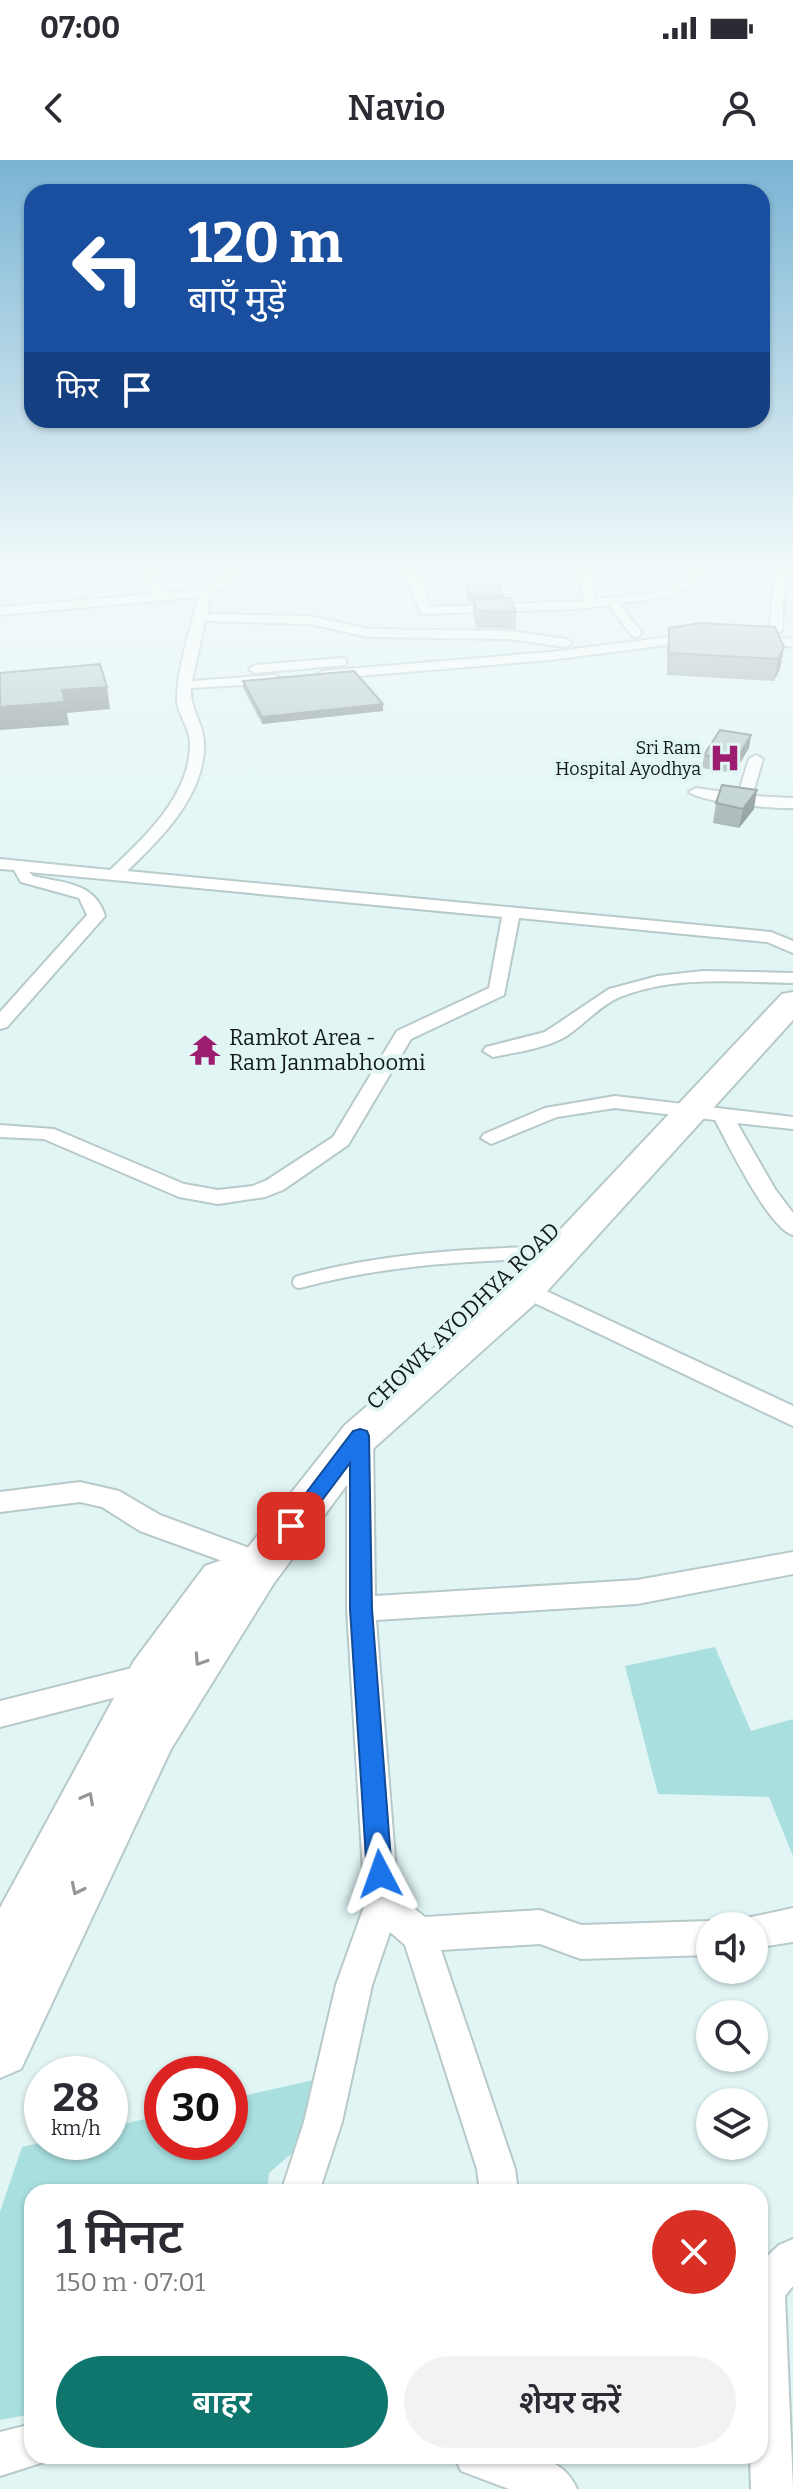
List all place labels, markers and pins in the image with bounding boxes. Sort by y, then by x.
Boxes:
place label: Sri Ram Hospital Ayodhya [555,737,701,780]
hospital icon: Sri Ram Hospital Ayodhya [708,741,742,775]
place label: Ramkot Area - Ram Janmabhoomi [229,1024,426,1076]
temple icon: Ramkot Area - Ram Janmabhoomi [188,1033,222,1067]
pin [257,1492,325,1560]

